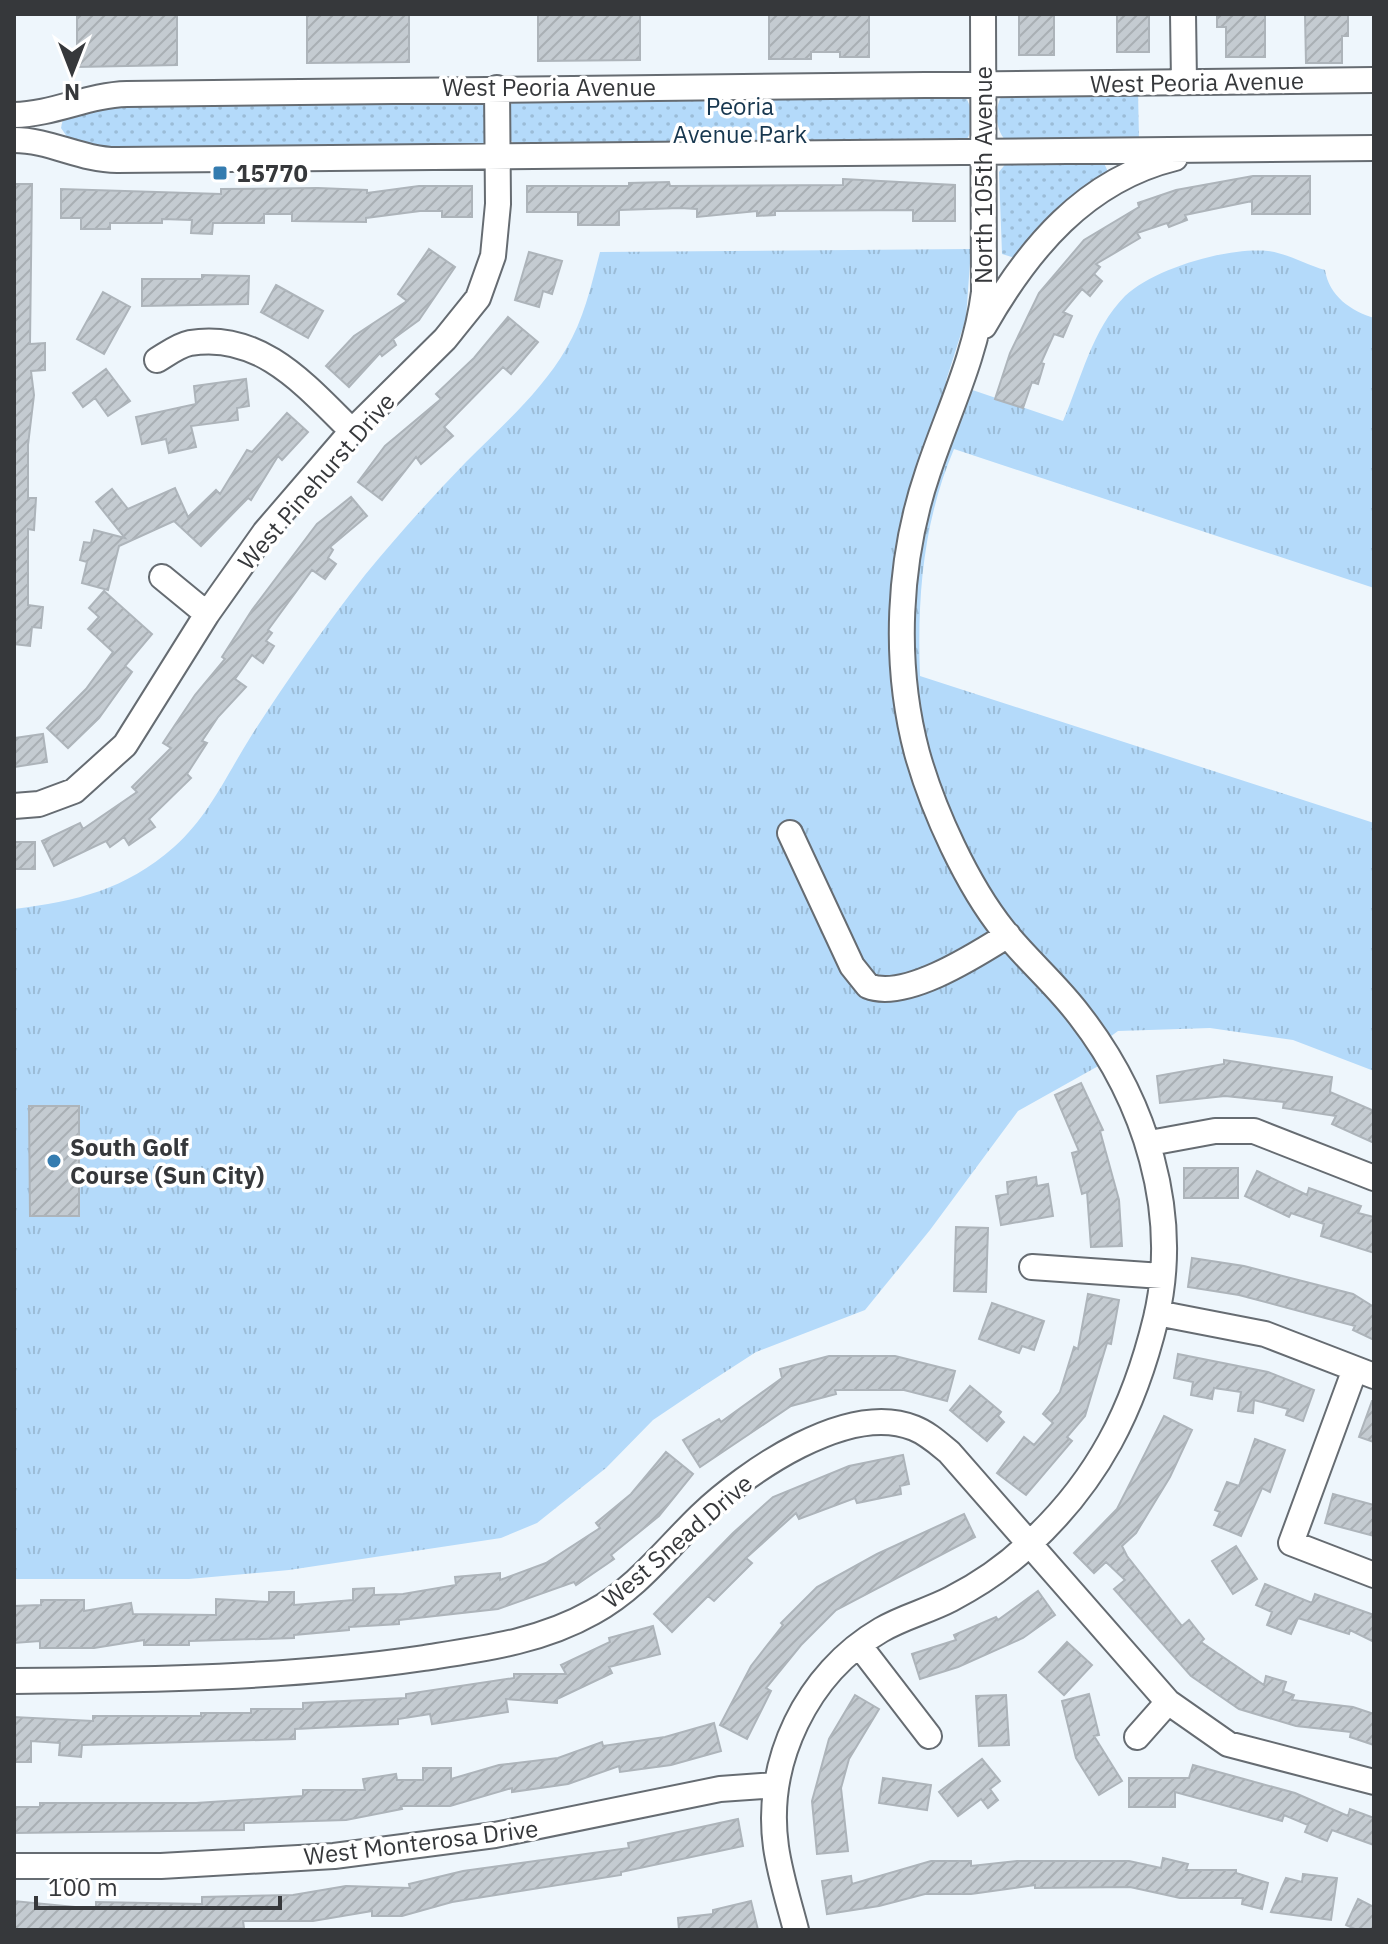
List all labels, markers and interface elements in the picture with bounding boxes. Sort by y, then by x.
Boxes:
north arrow [32,32,112,112]
street label: West Peoria Avenue [1090,64,1304,100]
street label: North 105th Avenue [967,66,999,284]
street label: West Peoria Avenue [442,71,656,103]
text: N [64,78,80,107]
park label: Peoria Avenue Park [673,90,808,150]
place label: 15770 [236,157,308,189]
marker: 15770 [211,164,229,182]
street label: West Pinehurst Drive [230,386,402,576]
place label: South Golf Course (Sun City) [70,1131,264,1191]
marker: South Golf Course (Sun City) [45,1152,63,1170]
street label: West Snead Drive [595,1467,759,1615]
street label: West Monterosa Drive [302,1812,540,1872]
scale bar [36,1860,280,1910]
text: 100 m [48,1871,118,1903]

